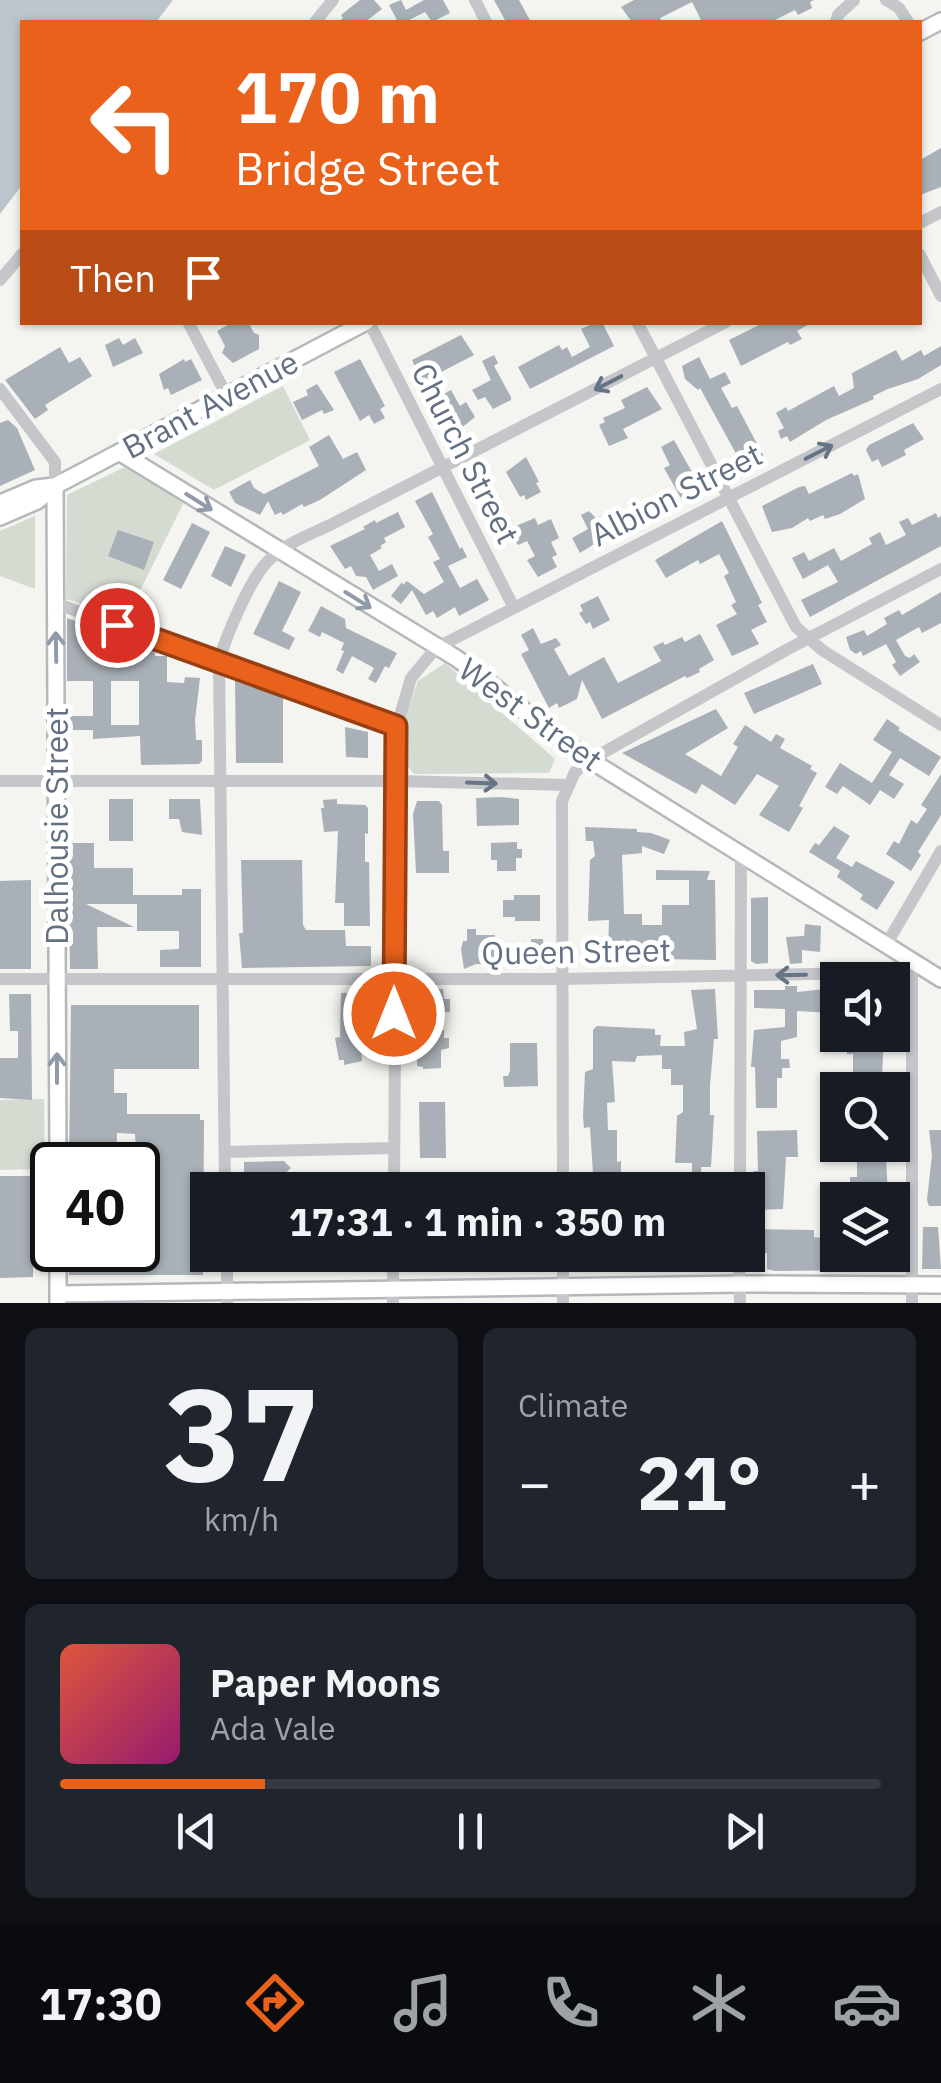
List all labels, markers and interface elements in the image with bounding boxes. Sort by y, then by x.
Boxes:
text: 170 m [235,51,440,142]
icon: left [70,60,200,190]
text: Bridge Street [235,139,501,197]
icon: arrive [176,250,231,305]
text: Then [70,253,156,302]
street label: Brant Avenue [115,340,305,468]
street label: Church Street [402,356,530,550]
one-way arrow [594,374,624,393]
street label: Albion Street [583,433,769,555]
one-way arrow [803,442,833,461]
one-way arrow [184,491,213,512]
pin [75,583,160,668]
one-way arrow [343,589,371,610]
icon: arrive [90,598,145,653]
one-way arrow [46,631,65,663]
street label: West Street [451,648,611,780]
street label: Dalhousie Street [35,707,77,945]
one-way arrow [466,773,498,792]
street label: Queen Street [481,928,671,974]
position arrow [342,962,446,1066]
map controls [820,962,910,1272]
button: sound [820,962,910,1052]
one-way arrow [776,965,808,984]
one-way arrow [48,1052,66,1084]
button: search [820,1072,910,1162]
speed limit sign: 40 [30,1142,160,1272]
button: layers [820,1182,910,1272]
text: 17:31 · 1 min · 350 m [289,1197,666,1246]
text: 37 [163,1348,320,1517]
text: Climate [518,1384,628,1426]
text: 21° [637,1433,762,1531]
text: − [518,1447,551,1518]
text: + [848,1447,881,1518]
text: km/h [204,1498,279,1540]
text: Paper Moons [210,1658,441,1707]
text: Ada Vale [210,1707,336,1749]
icon: previous [169,1804,224,1859]
icon: pause [443,1804,498,1859]
icon: next [717,1804,772,1859]
icon: directions [240,1968,310,2038]
icon: music [388,1968,458,2038]
icon: phone [536,1968,606,2038]
icon: climate [684,1968,754,2038]
icon: car [832,1968,902,2038]
text: 17:30 [39,1974,162,2032]

